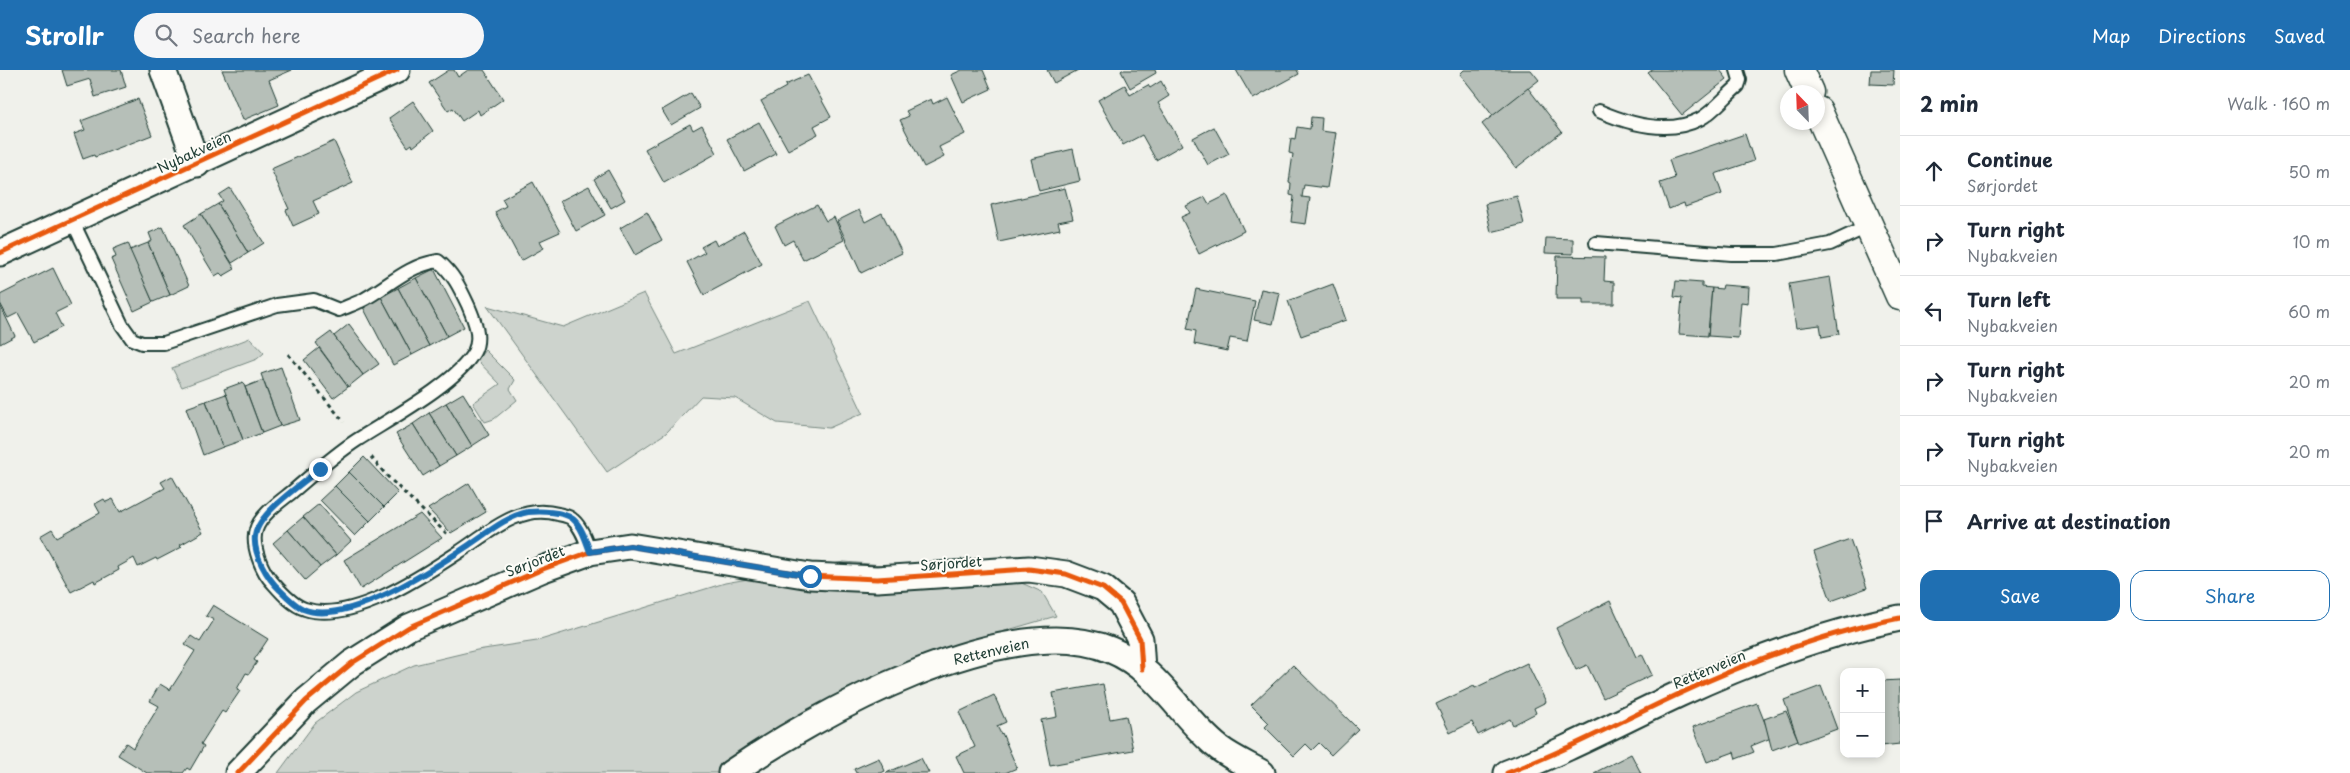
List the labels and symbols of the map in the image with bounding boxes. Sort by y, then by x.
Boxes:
north arrow [1780,85,1825,130]
street label: Nybakveien [154,126,234,178]
route end [309,458,332,481]
street label: Sørjordet [502,540,568,582]
street label: Sørjordet [919,550,983,576]
route start [799,565,822,588]
street label: Rettenveien [951,632,1031,670]
street label: Rettenveien [1669,644,1749,694]

